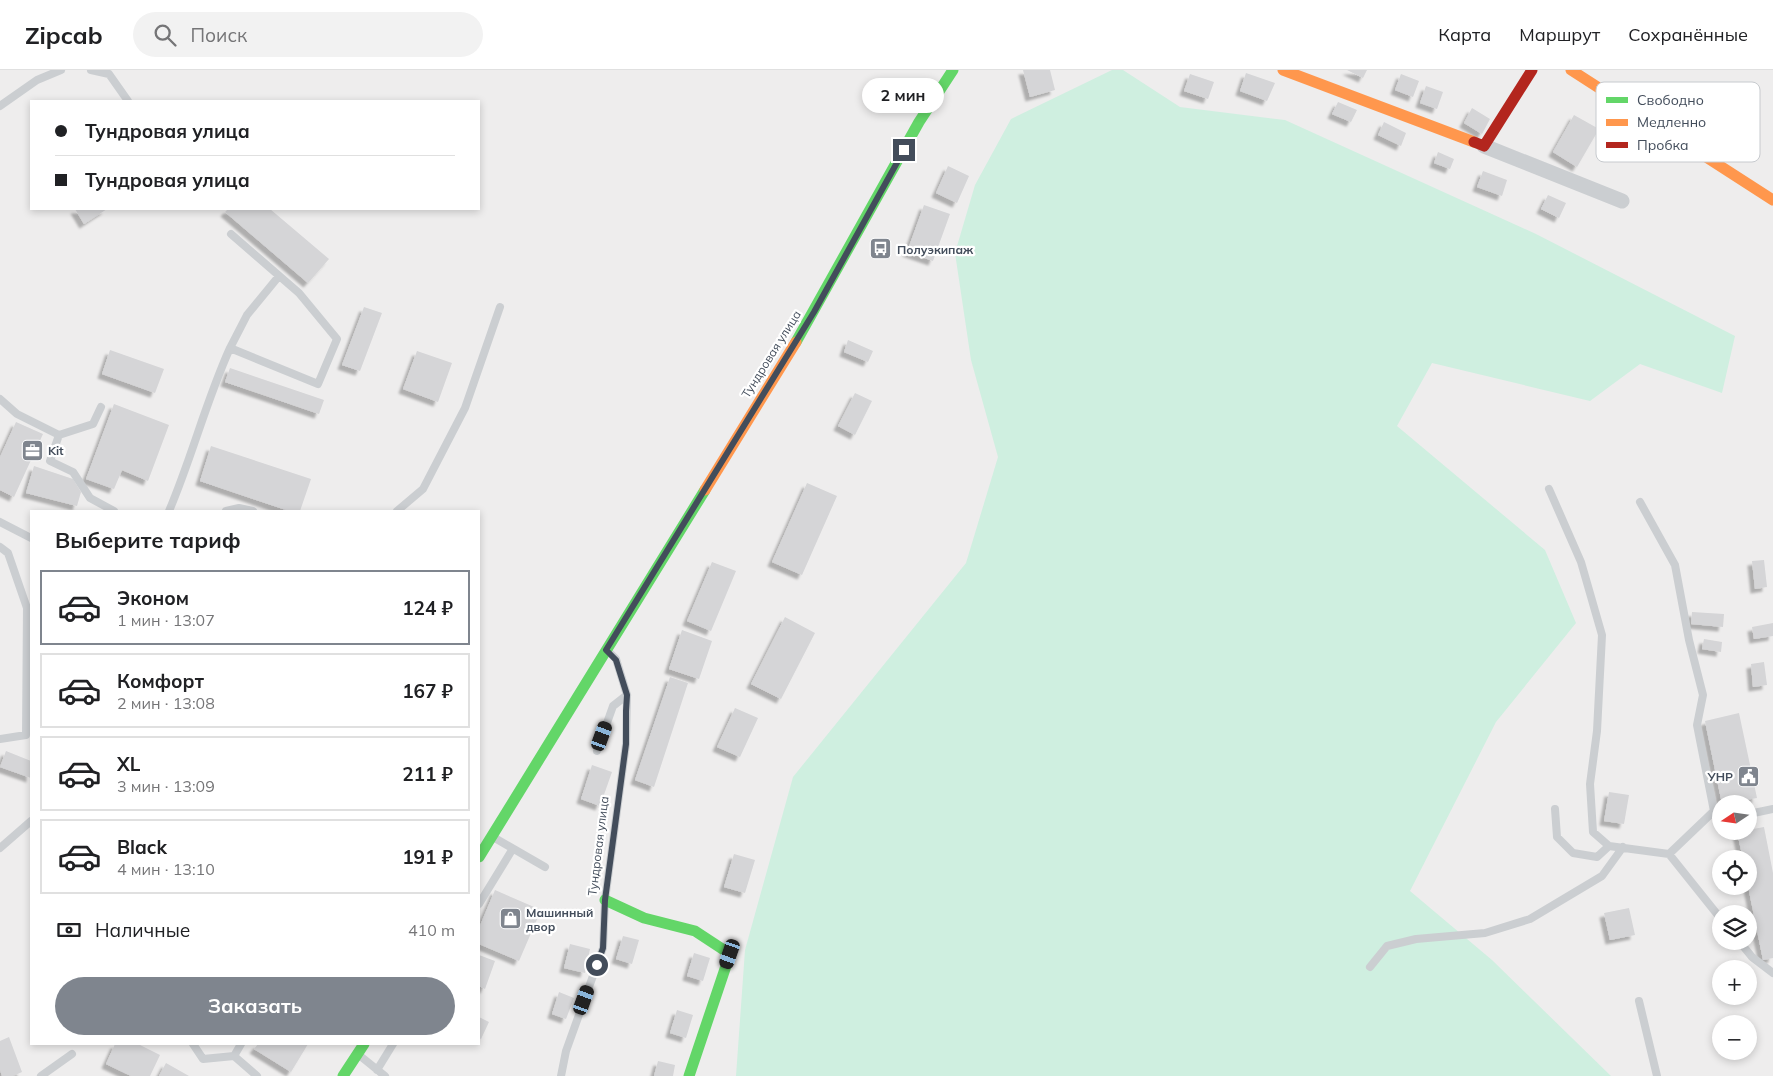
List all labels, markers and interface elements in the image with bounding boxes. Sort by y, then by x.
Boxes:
search box [133,12,483,57]
text: Zipcab [25,20,103,50]
icon: search [151,21,179,49]
text: Поиск [191,23,247,47]
text: Карта [1438,23,1491,46]
text: Маршрут [1519,23,1600,46]
text: Сохранённые [1628,23,1748,46]
callout: 2 мин [863,78,945,112]
legend [1596,82,1760,162]
text: 2 мин [881,85,925,105]
text: Свободно [1637,91,1704,109]
text: Медленно [1637,113,1706,131]
text: Тундровая улица [85,119,250,143]
text: Пробка [1637,136,1689,154]
route end [893,139,915,161]
text: Тундровая улица [85,168,250,192]
bus stop icon: Полуэкипаж [869,237,893,261]
place label: Полуэкипаж [897,242,974,257]
street label: Тундровая улица [738,307,804,401]
office icon: Kit [20,438,44,462]
place label: Kit [48,443,64,458]
text: Выберите тариф [55,526,241,554]
icon: car [57,585,102,630]
text: Эконом [117,586,189,610]
text: 124 ₽ [402,596,453,620]
text: 1 мин · 13:07 [117,610,215,630]
icon: car [57,668,102,713]
text: Комфорт [117,669,204,693]
text: 167 ₽ [402,679,453,703]
text: 2 мин · 13:08 [117,693,215,713]
car [589,719,614,753]
icon: car [57,751,102,796]
text: XL [117,752,140,776]
text: 211 ₽ [402,762,453,786]
public building icon: УНР [1737,764,1761,788]
place label: УНР [1707,769,1733,784]
text: 3 мин · 13:09 [117,776,215,796]
street label: Тундровая улица [584,795,612,897]
north arrow [1712,795,1758,840]
map controls [1712,795,1757,1060]
icon: car [57,834,102,879]
text: Black [117,835,167,859]
text: 191 ₽ [402,845,453,869]
button: locate [1712,850,1757,895]
text: 4 мин · 13:10 [117,859,215,879]
place label: Машинный двор [526,905,593,934]
button: layers [1712,905,1757,950]
shop icon: Машинный двор [498,907,522,931]
icon: cash [55,916,83,944]
text: Наличные [95,918,190,942]
text: 410 m [408,920,455,940]
car [718,937,741,971]
route start [586,954,608,976]
button: + [1712,960,1757,1005]
button: Заказать [55,977,455,1035]
car [571,983,596,1017]
button: − [1712,1015,1757,1060]

